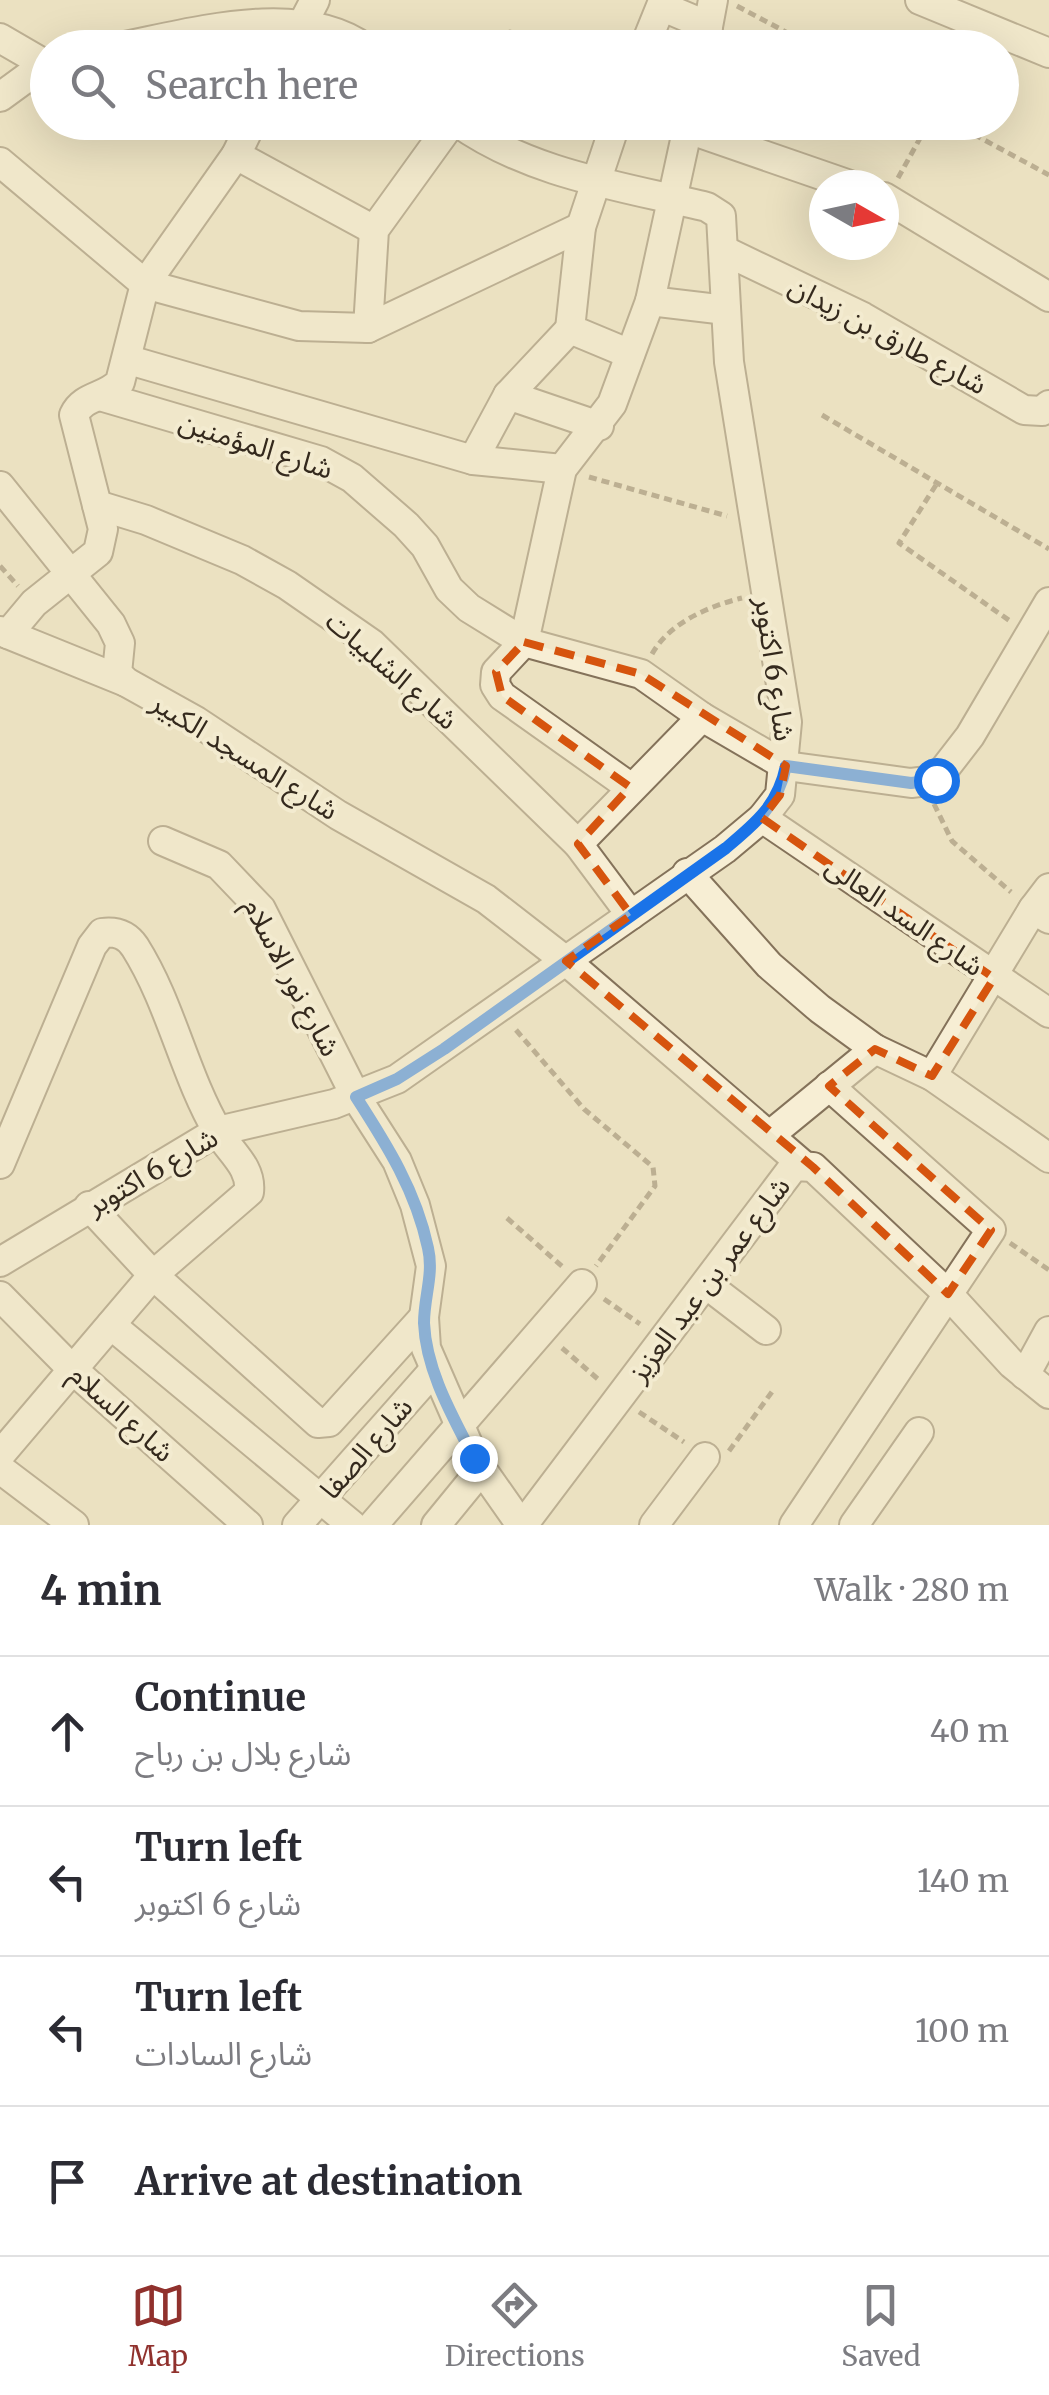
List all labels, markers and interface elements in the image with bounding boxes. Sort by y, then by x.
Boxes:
search box [30,30,1019,140]
icon: search [65,58,120,113]
text: Search here [145,62,358,109]
north arrow [809,170,899,260]
street label: شارع طارق بن زيدان [781,268,993,405]
street label: شارع المؤمنين [174,403,338,490]
street label: شارع 6 اكتوبر [744,594,803,744]
street label: شارع الشلبيات [317,603,465,739]
street label: شارع المسجد الكبير [142,684,345,830]
route start [914,758,960,804]
street label: شارع السد العالى [817,848,991,986]
street label: شارع نور الاسلام [233,892,349,1064]
street label: شارع 6 اكتوبر [79,1119,225,1226]
street label: شارع عمر بن عبد العزيز [620,1169,800,1391]
street label: شارع السلام [60,1356,182,1472]
street label: شارع الصفا [312,1389,422,1508]
route end [452,1436,498,1482]
text: 4 min [40,1564,162,1616]
text: Walk · 280 m [814,1570,1009,1610]
text: Continue [135,1674,306,1721]
icon: ahead [40,1704,95,1759]
text: 40 m [930,1711,1009,1751]
text: شارع بلال بن رباح [135,1734,351,1774]
text: Turn left [135,1824,302,1871]
icon: left [40,1854,95,1909]
text: 140 m [917,1861,1009,1901]
text: شارع 6 اكتوبر [135,1884,301,1924]
text: Turn left [135,1974,302,2021]
icon: left [40,2004,95,2059]
text: 100 m [915,2011,1009,2051]
text: شارع السادات [135,2034,312,2074]
icon: arrive [40,2154,95,2209]
text: Arrive at destination [135,2158,522,2205]
tab: Map [128,2278,188,2374]
tab: Directions [445,2278,585,2374]
tab: Saved [841,2278,921,2374]

